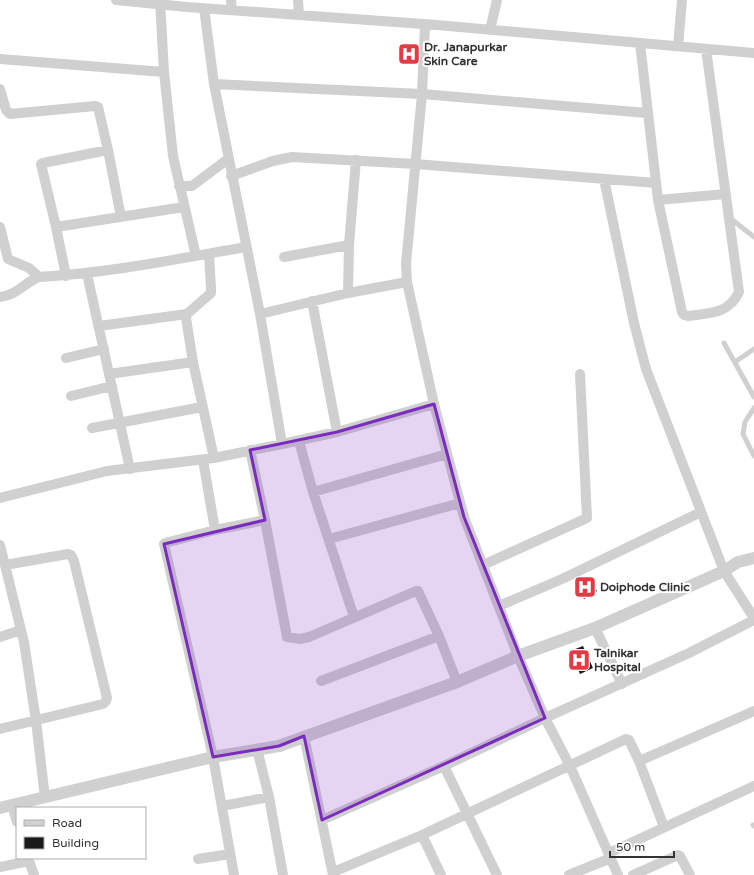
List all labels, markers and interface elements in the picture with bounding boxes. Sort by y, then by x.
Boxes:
place label: Dr. Janapurkar Skin Care [424,40,507,68]
hospital icon: Dr. Janapurkar Skin Care [396,41,422,67]
hospital icon: Doiphode Clinic [572,574,598,600]
place label: Doiphode Clinic [600,580,690,595]
place label: Talnikar Hospital [593,646,641,675]
hospital icon: Talnikar Hospital [566,647,592,673]
legend [16,807,146,859]
text: Road [52,816,82,830]
scale bar [610,833,674,859]
text: Building [52,836,99,850]
text: 50 m [616,840,645,854]

